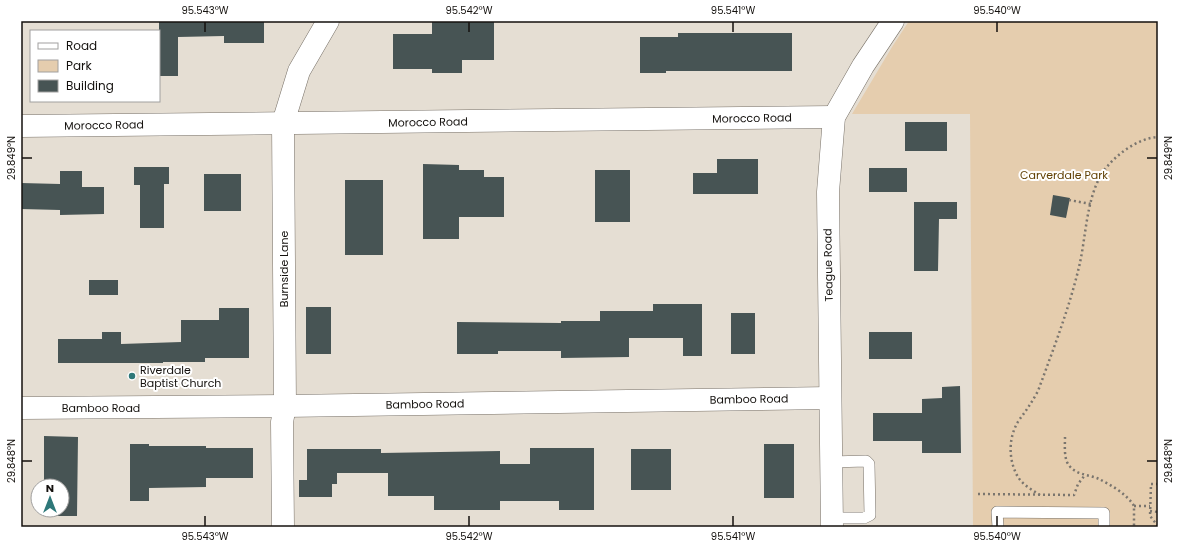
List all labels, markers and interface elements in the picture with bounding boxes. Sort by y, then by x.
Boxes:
text: 95.543°W [182,3,229,18]
text: 95.542°W [446,3,493,18]
text: 95.541°W [711,3,755,18]
text: 95.540°W [973,3,1021,18]
legend [30,30,160,102]
text: Road [66,37,97,54]
text: Park [66,57,93,74]
text: Building [66,77,114,94]
street label: Morocco Road [712,109,792,127]
street label: Morocco Road [388,113,468,131]
street label: Morocco Road [64,116,144,134]
text: 29.849°N [4,136,19,180]
text: 29.849°N [1161,136,1176,180]
park label: Carverdale Park [1020,167,1108,183]
street label: Teague Road [819,228,837,302]
street label: Burnside Lane [276,231,292,307]
place label: Riverdale Baptist Church [140,362,221,391]
marker: Riverdale Baptist Church [127,371,137,381]
street label: Bamboo Road [710,390,788,408]
street label: Bamboo Road [386,395,464,413]
street label: Bamboo Road [62,400,140,416]
text: 29.848°N [4,439,19,483]
text: 29.848°N [1161,439,1176,483]
north arrow [30,478,70,518]
text: N [46,480,54,496]
text: 95.543°W [182,529,229,544]
text: 95.542°W [446,529,493,544]
text: 95.541°W [711,529,755,544]
text: 95.540°W [973,529,1021,544]

